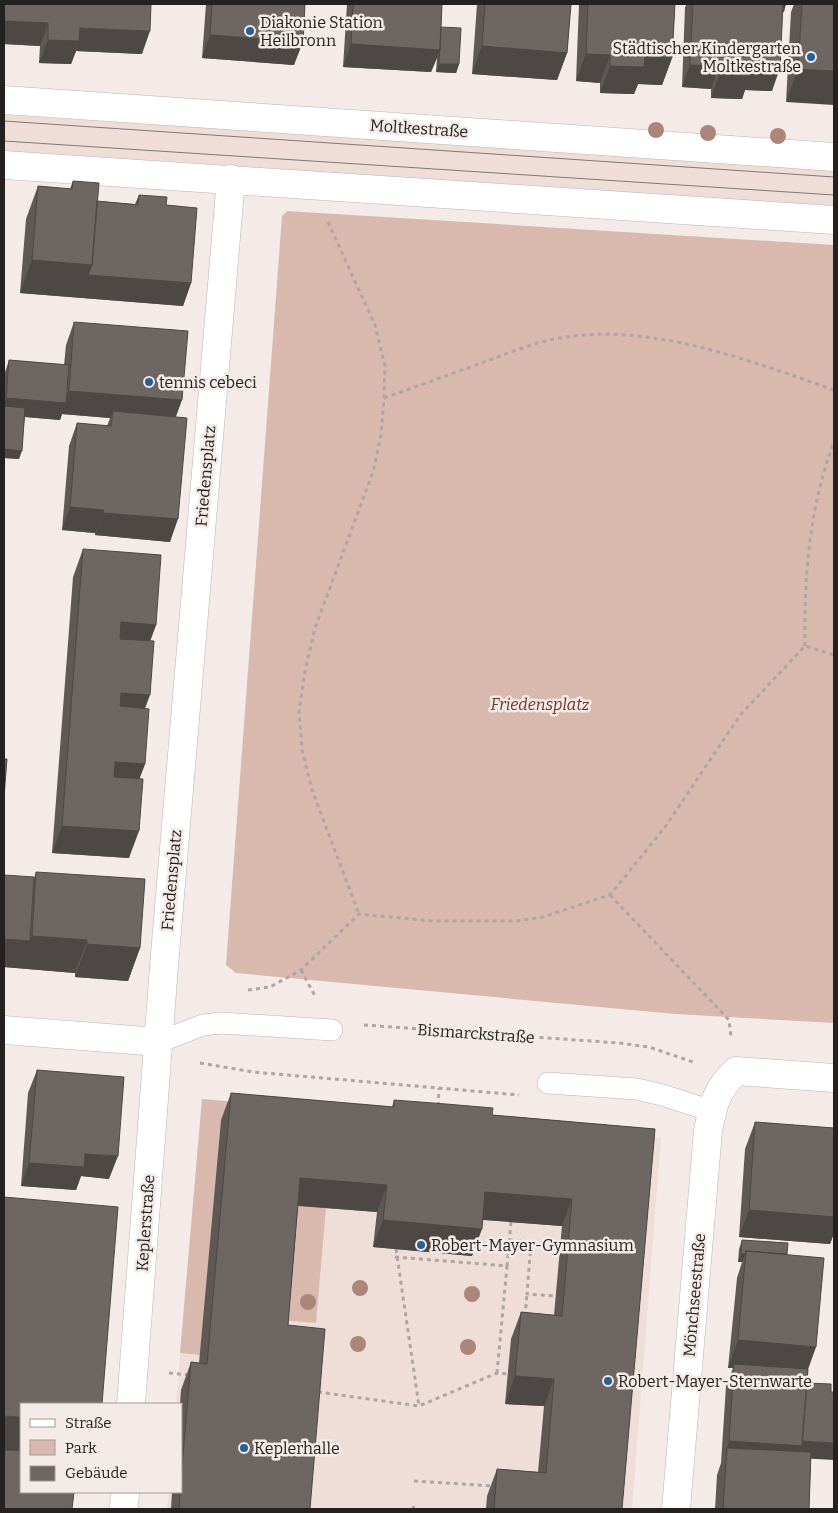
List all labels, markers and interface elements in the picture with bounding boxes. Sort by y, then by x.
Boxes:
place label: Diakonie Station Heilbronn [260,13,383,50]
marker: Diakonie Station Heilbronn [244,25,256,37]
place label: Städtischer Kindergarten Moltkestraße [613,39,801,76]
marker: Städtischer Kindergarten Moltkestraße [805,51,817,63]
street label: Moltkestraße [369,116,469,141]
place label: tennis cebeci [159,373,257,392]
marker: tennis cebeci [143,376,155,388]
street label: Friedensplatz [192,424,219,527]
park label: Friedensplatz [491,695,590,714]
street label: Friedensplatz [158,828,185,931]
street label: Bismarckstraße [417,1020,535,1047]
street label: Keplerstraße [133,1174,158,1272]
street label: Mönchseestraße [680,1232,709,1358]
place label: Robert-Mayer-Gymnasium [431,1236,634,1255]
marker: Robert-Mayer-Gymnasium [415,1239,427,1251]
place label: Robert-Mayer-Sternwarte [618,1372,812,1391]
marker: Robert-Mayer-Sternwarte [602,1375,614,1387]
legend [20,1403,182,1493]
text: Straße [65,1414,111,1432]
text: Park [65,1439,97,1457]
place label: Keplerhalle [254,1439,340,1458]
marker: Keplerhalle [238,1442,250,1454]
text: Gebäude [65,1464,128,1482]

